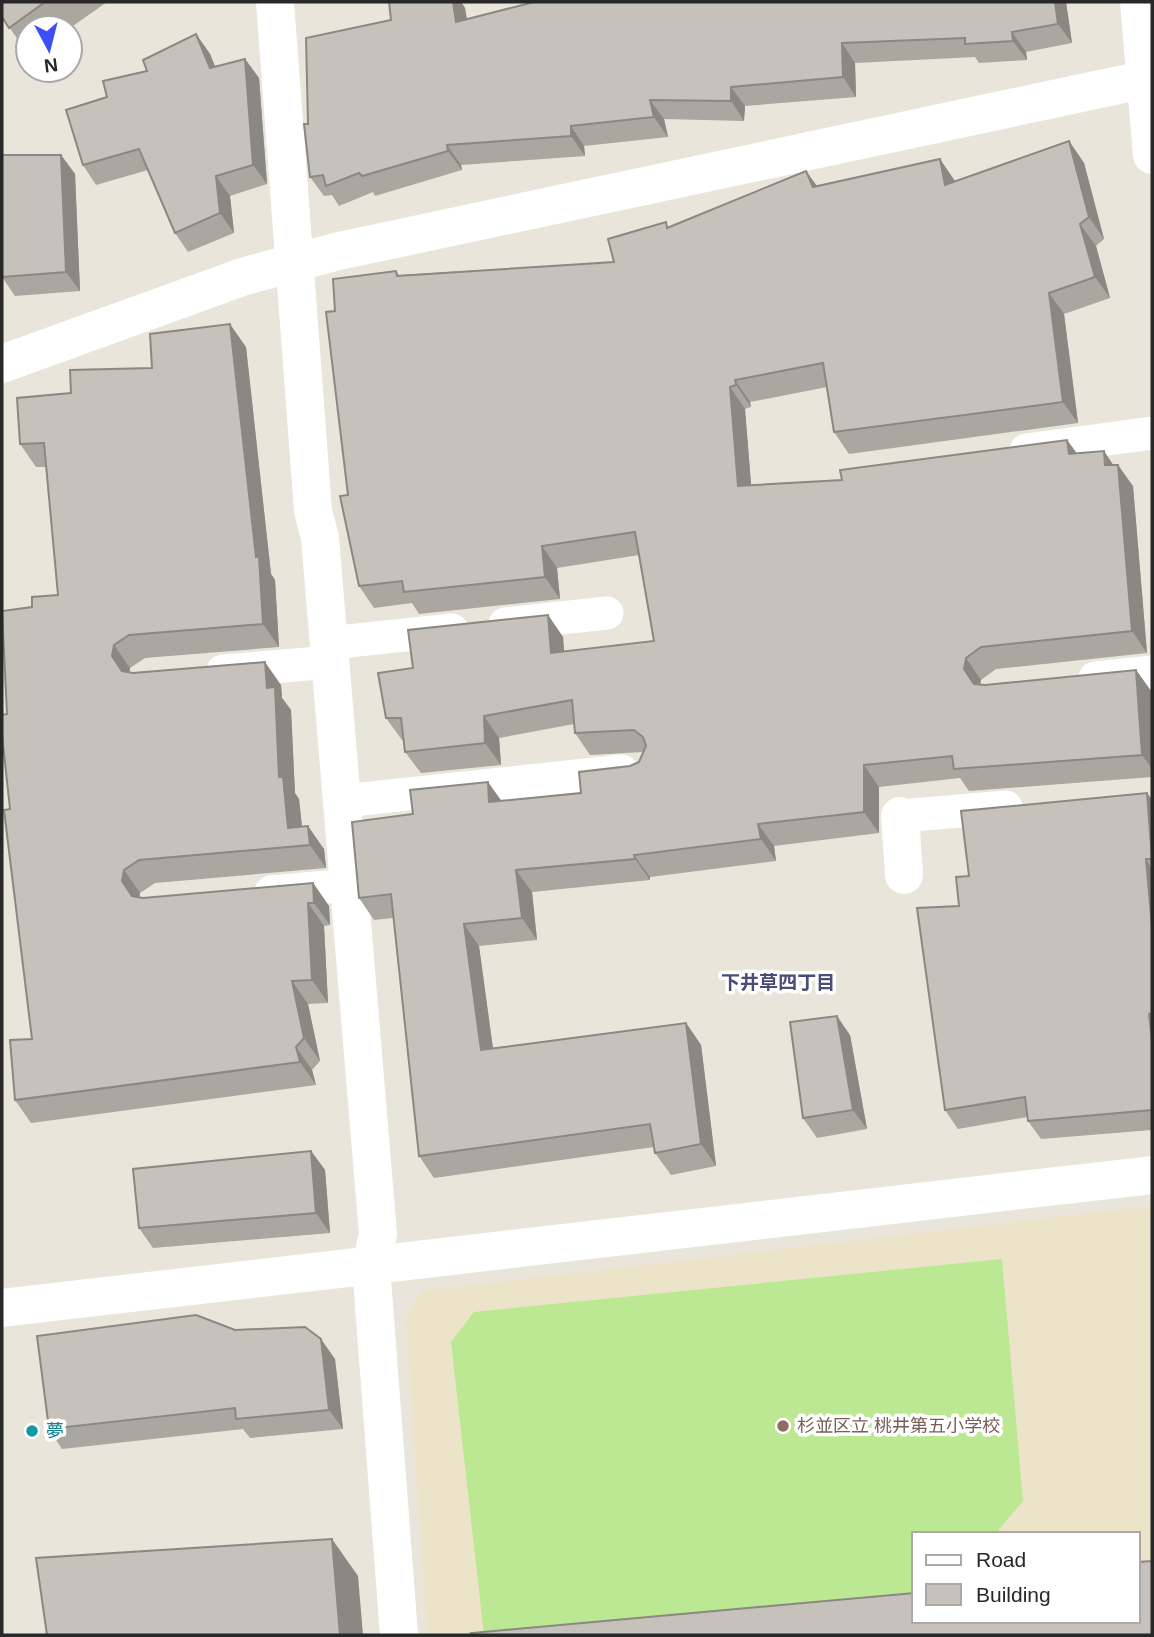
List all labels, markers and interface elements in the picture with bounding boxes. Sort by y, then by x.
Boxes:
north arrow [14,14,84,84]
text: N [43,54,59,77]
district label: 下井草四丁目 [721,972,835,993]
place label: 杉並区立 桃井第五小学校 [797,1416,1000,1436]
marker: 杉並区立 桃井第五小学校 [775,1418,791,1434]
place label: 夢 [46,1421,64,1441]
marker: 夢 [24,1423,40,1439]
legend [912,1532,1140,1623]
text: Road [976,1548,1026,1571]
text: Building [976,1583,1051,1606]

